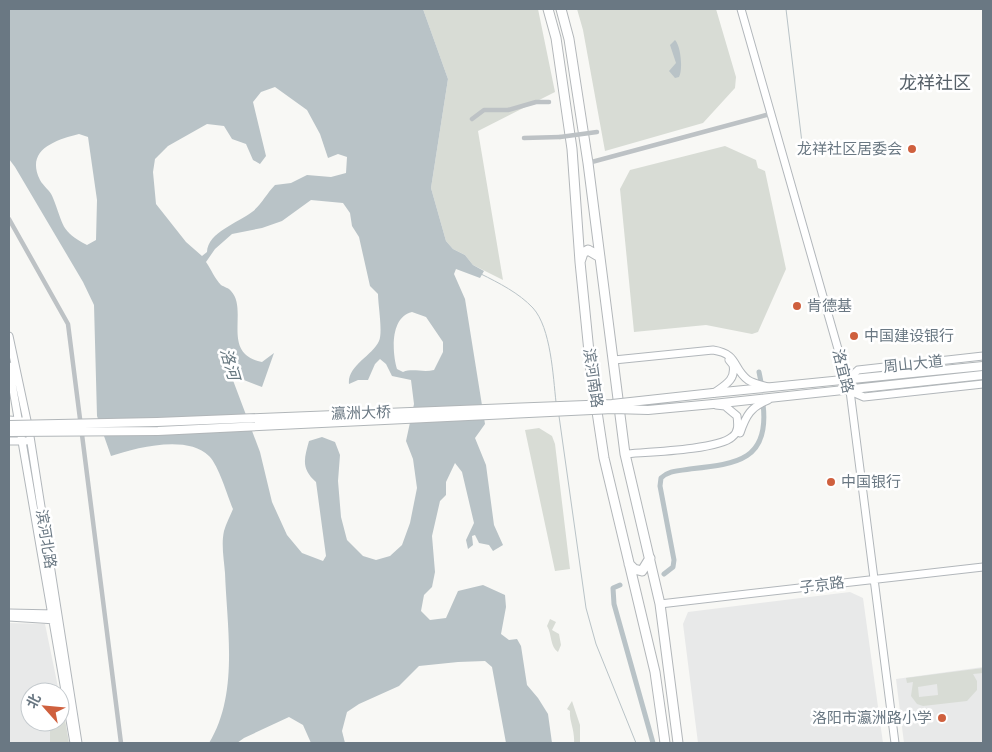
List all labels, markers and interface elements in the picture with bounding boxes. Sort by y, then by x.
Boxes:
district label: 龙祥社区 [899,72,971,93]
place label: 龙祥社区居委会 [797,140,902,158]
marker: 龙祥社区居委会 [906,143,918,155]
place label: 肯德基 [807,297,852,315]
marker: 肯德基 [791,300,803,312]
place label: 中国建设银行 [864,327,954,345]
marker: 中国建设银行 [848,330,860,342]
water label: 洛河 [216,346,244,385]
street label: 滨河南路 [580,347,606,409]
street label: 洛宜路 [829,347,857,395]
street label: 周山大道 [882,352,944,376]
street label: 瀛洲大桥 [331,403,391,423]
place label: 中国银行 [841,473,901,491]
marker: 中国银行 [825,476,837,488]
street label: 滨河北路 [32,508,60,570]
street label: 子京路 [799,573,845,597]
north arrow [20,682,70,732]
text: 北 [23,691,44,711]
place label: 洛阳市瀛洲路小学 [812,709,932,727]
marker: 洛阳市瀛洲路小学 [936,712,948,724]

